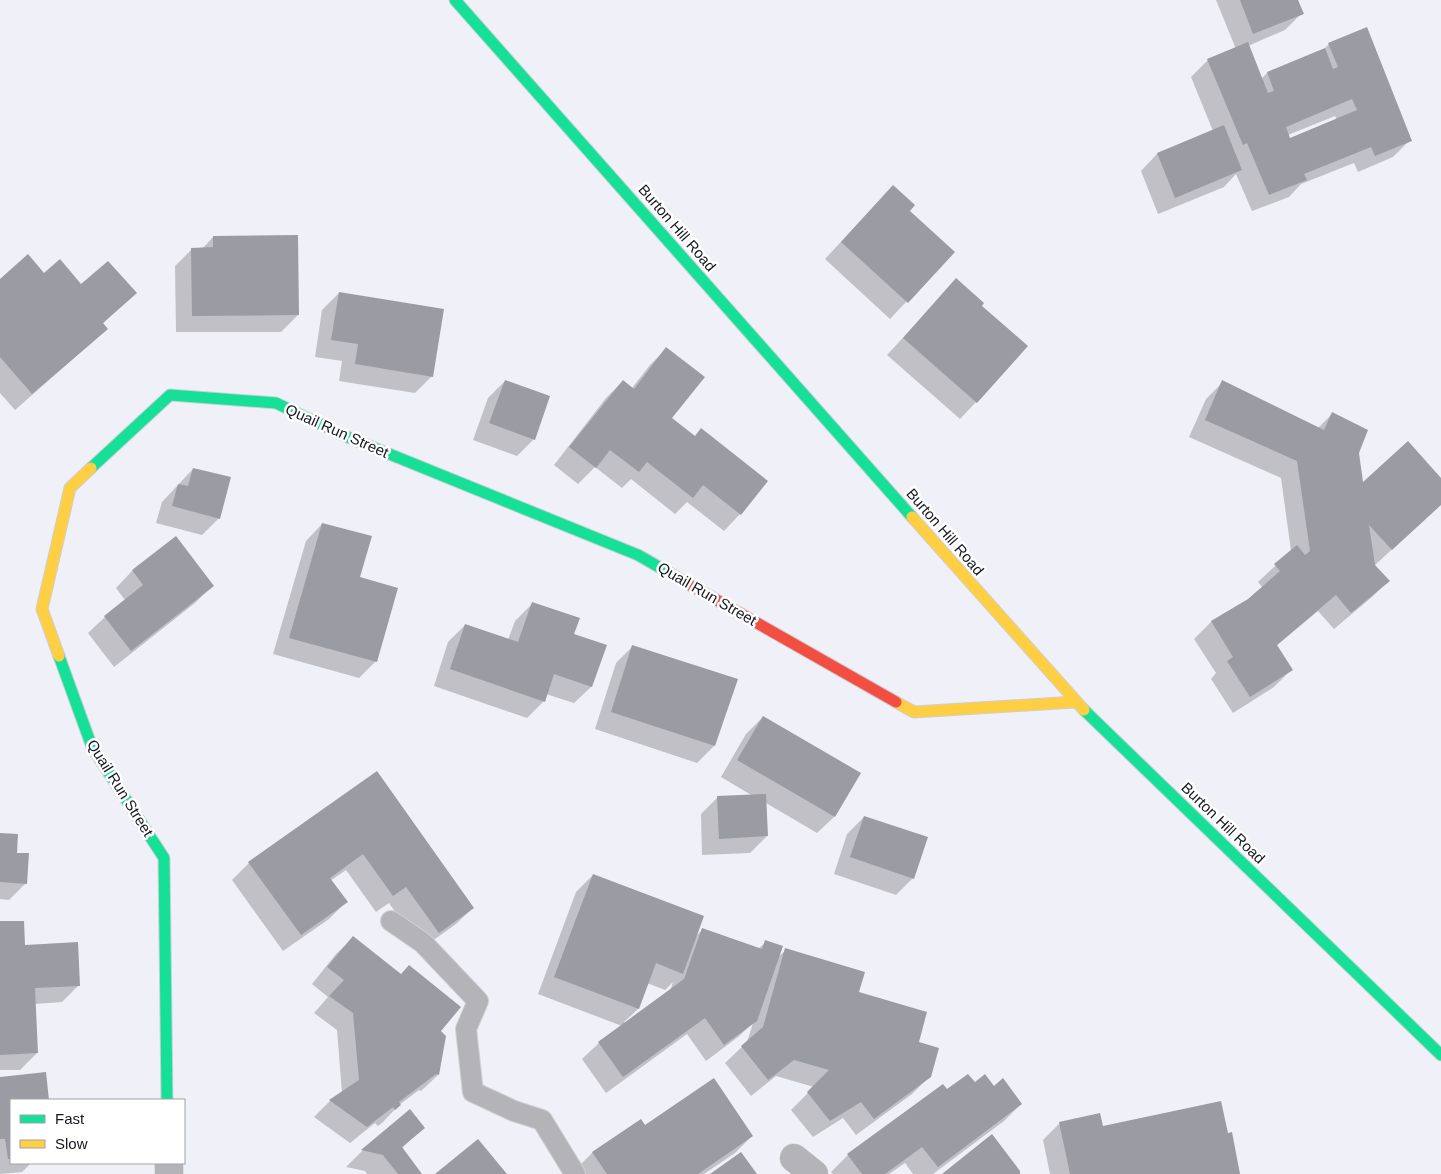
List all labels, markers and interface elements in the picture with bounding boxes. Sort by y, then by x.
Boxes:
street label: Burton Hill Road [635,181,720,274]
street label: Quail Run Street [283,400,392,461]
street label: Burton Hill Road [903,485,988,578]
street label: Quail Run Street [655,558,760,629]
street label: Quail Run Street [84,736,157,840]
street label: Burton Hill Road [1178,779,1269,867]
legend [10,1099,185,1164]
text: Fast [55,1110,85,1127]
text: Slow [55,1135,88,1152]

